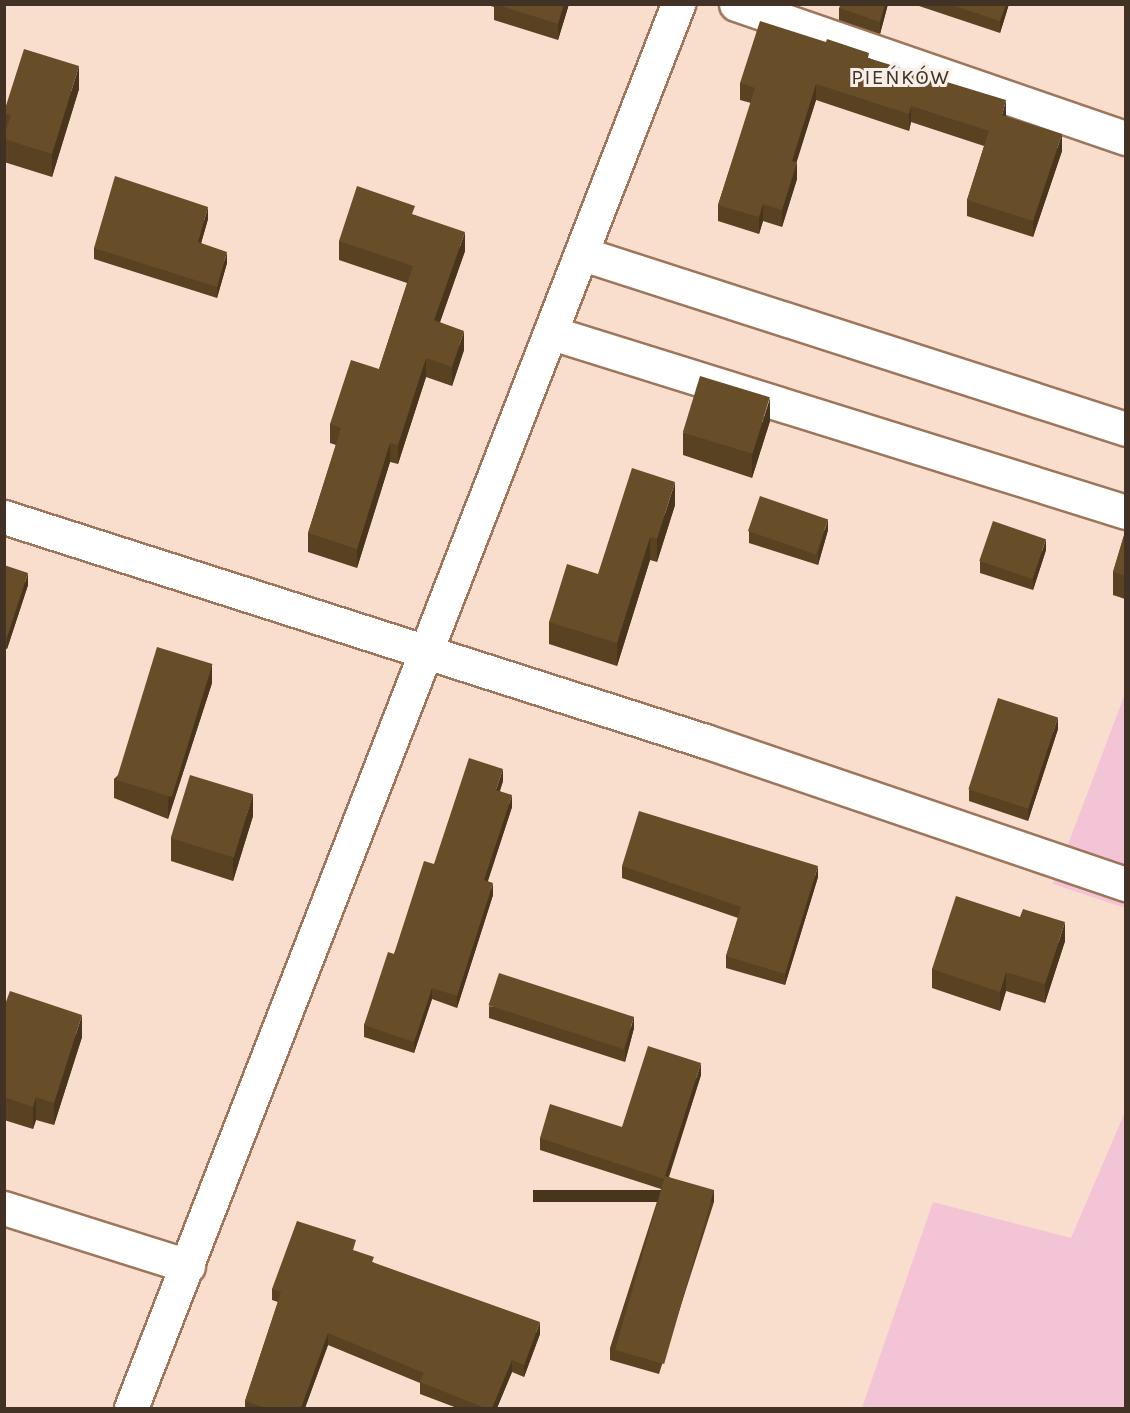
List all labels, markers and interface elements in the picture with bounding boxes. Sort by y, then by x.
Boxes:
district label: PIEŃKÓW [851,64,951,90]

